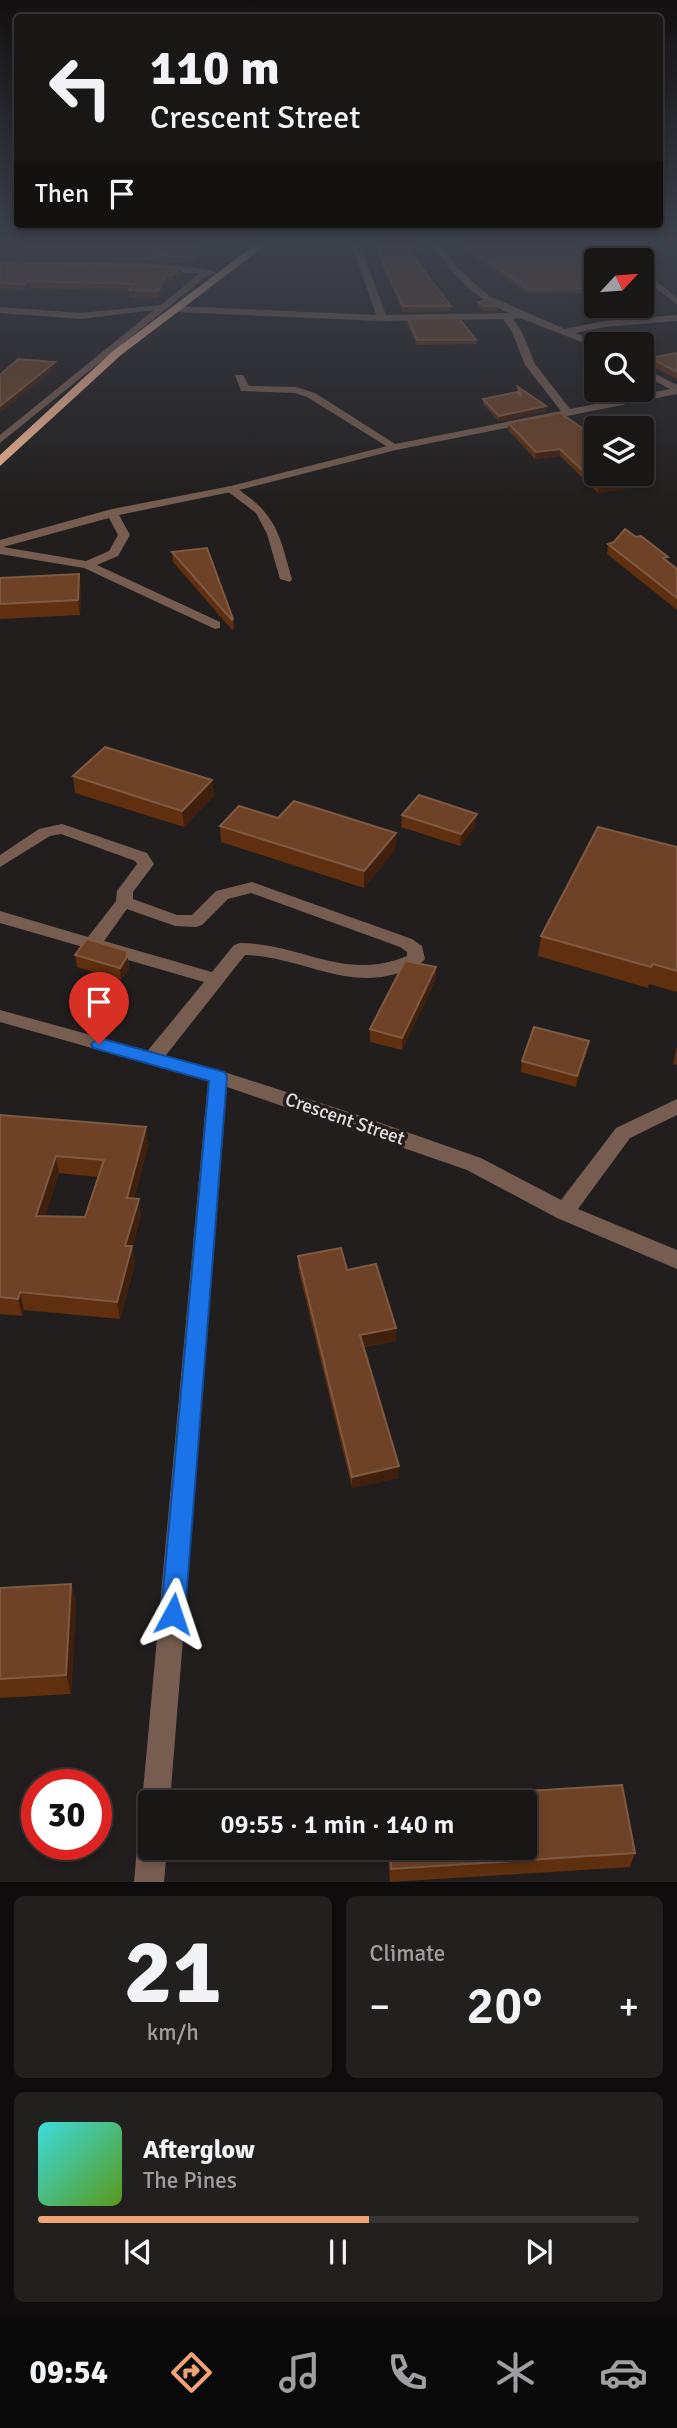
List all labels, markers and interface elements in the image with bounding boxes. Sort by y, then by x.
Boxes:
text: 110 m [150,38,280,98]
icon: left [35,42,126,133]
text: Crescent Street [150,98,361,137]
icon: arrive [103,175,141,213]
text: Then [35,178,89,210]
north arrow [584,248,654,318]
map controls [584,248,654,486]
button: search [584,332,654,402]
button: layers [584,416,654,486]
pin [69,972,129,1044]
icon: arrive [80,983,118,1021]
street label: Crescent Street [282,1087,408,1151]
position arrow [136,1577,210,1651]
speed limit sign: 30 [21,1769,112,1860]
text: 09:55 · 1 min · 140 m [221,1809,454,1841]
text: 21 [124,1916,222,2029]
text: Climate [370,1939,445,1968]
text: 20° [466,1974,542,2038]
text: − [370,1983,390,2030]
text: + [618,1983,639,2030]
text: km/h [147,2018,199,2047]
text: Afterglow [143,2134,255,2166]
text: The Pines [143,2166,237,2195]
icon: previous [119,2233,157,2271]
icon: pause [319,2233,357,2271]
icon: next [520,2233,558,2271]
icon: directions [167,2348,216,2397]
icon: music [275,2348,324,2397]
icon: phone [383,2348,432,2397]
icon: climate [491,2348,540,2397]
icon: car [599,2348,648,2397]
text: 09:54 [29,2353,108,2392]

